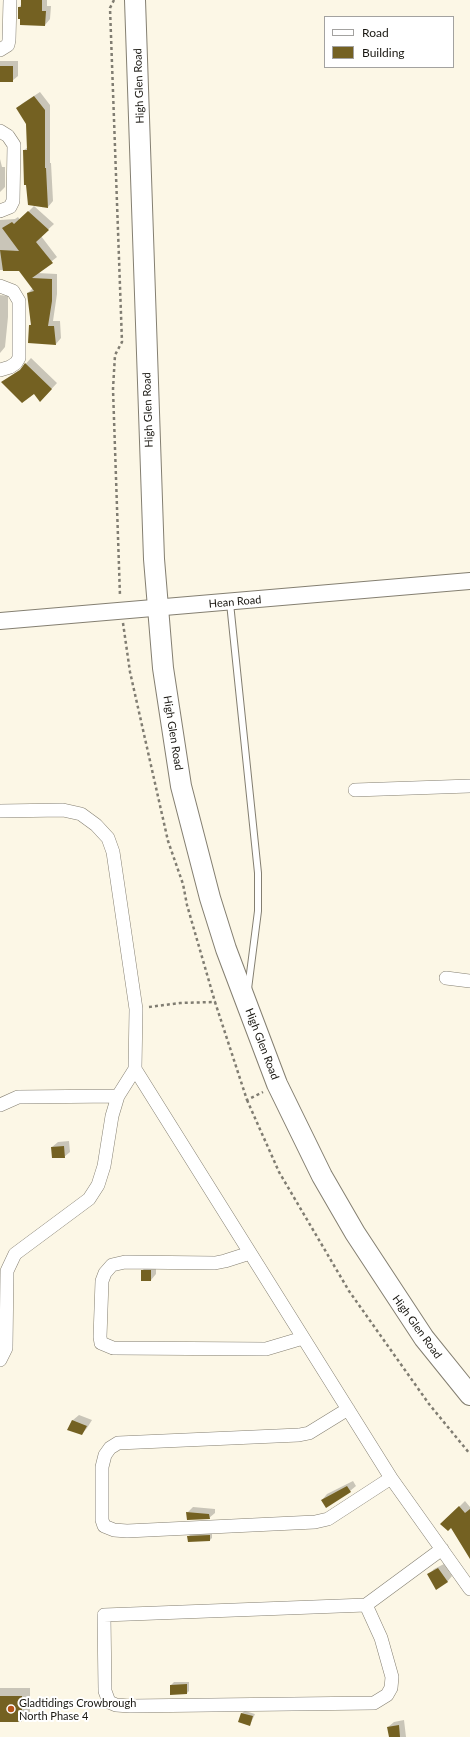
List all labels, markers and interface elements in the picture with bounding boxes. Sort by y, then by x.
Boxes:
legend [324,16,454,68]
text: Road [362,25,389,40]
text: Building [362,45,405,60]
street label: High Glen Road [131,48,147,124]
street label: High Glen Road [140,372,156,448]
street label: Hean Road [208,593,262,611]
street label: High Glen Road [161,695,185,771]
street label: High Glen Road [242,1006,282,1082]
street label: High Glen Road [390,1293,444,1361]
place label: Gladtidings Crowbrough North Phase 4 [19,1696,136,1722]
marker: Gladtidings Crowbrough North Phase 4 [6,1704,16,1714]

